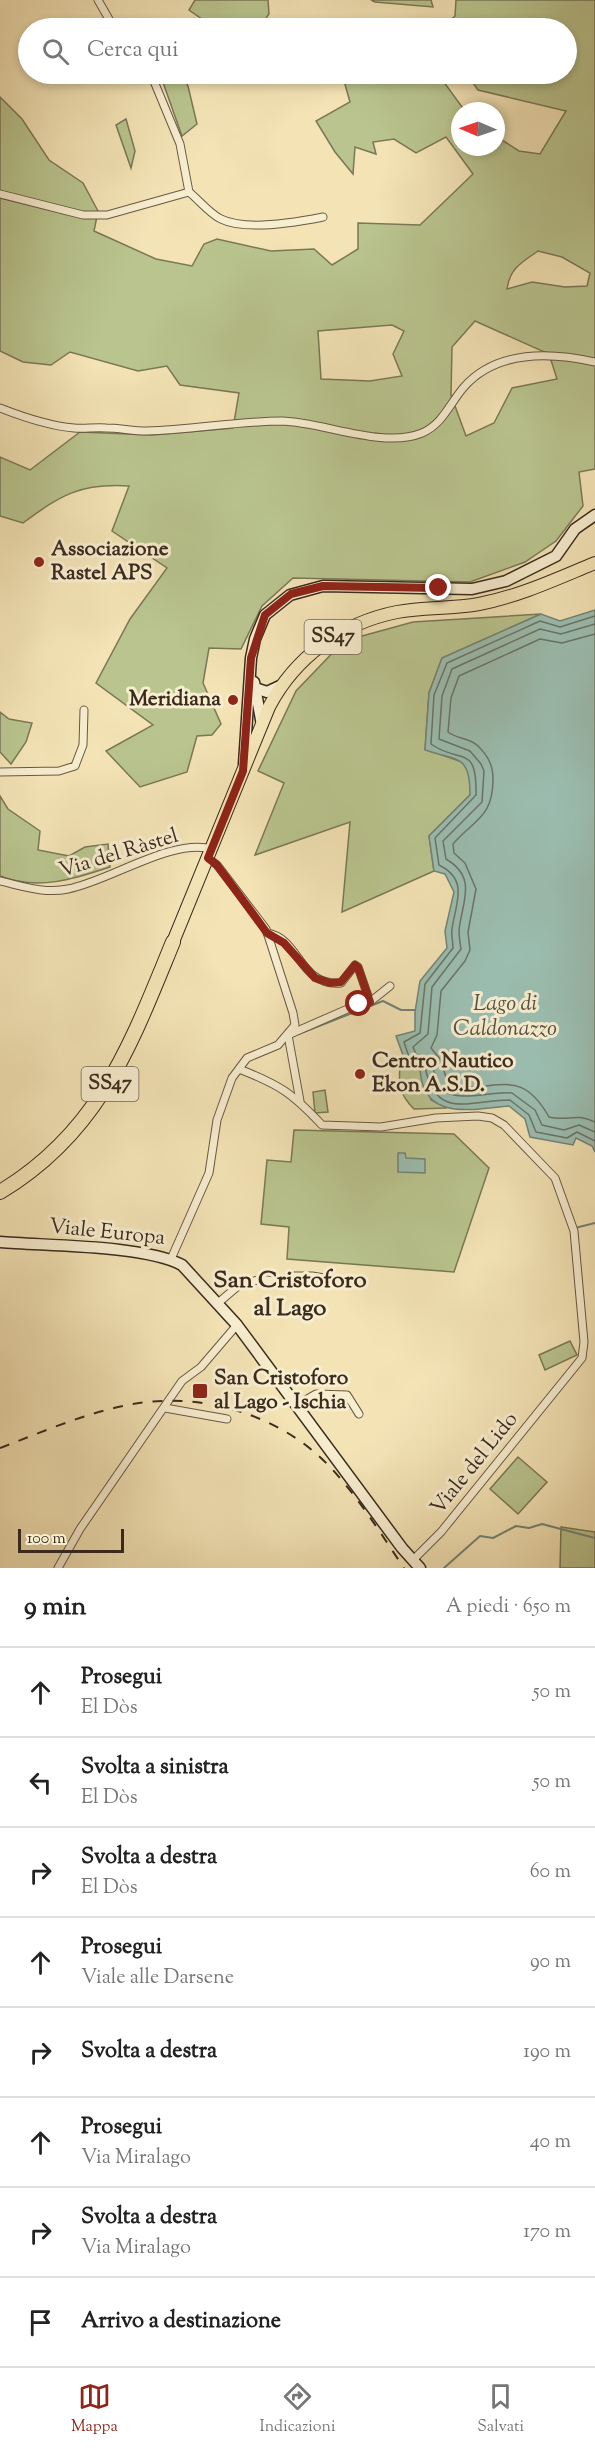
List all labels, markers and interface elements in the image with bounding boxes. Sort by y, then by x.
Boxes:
search box [18,18,577,84]
icon: search [39,35,72,68]
text: Cerca qui [87,35,178,67]
north arrow [451,102,505,156]
place label: Associazione Rastel APS [51,535,169,589]
marker: Associazione Rastel APS [32,555,46,569]
route end [425,574,451,600]
road number: SS47 [304,620,362,654]
place label: Meridiana [129,685,221,715]
marker: Meridiana [226,693,240,707]
street label: Via del Ràstel [56,822,182,886]
water label: Lago di Caldonazzo [453,989,557,1046]
route start [345,990,371,1016]
place label: Centro Nautico Ekon A.S.D. [372,1047,514,1101]
road number: SS47 [82,1067,138,1101]
marker: Centro Nautico Ekon A.S.D. [353,1067,367,1081]
street label: Viale Europa [47,1212,167,1254]
district label: San Cristoforo al Lago [213,1264,367,1326]
place label: San Cristoforo al Lago - Ischia [214,1364,349,1418]
marker: San Cristoforo al Lago - Ischia [191,1382,209,1400]
street label: Viale del Lido [424,1406,526,1522]
scale bar [18,1526,124,1554]
text: 100 m [27,1528,66,1551]
text: 9 min [24,1589,86,1626]
text: A piedi · 650 m [446,1593,571,1622]
text: Prosegui [81,1662,162,1694]
icon: ahead [24,1676,57,1709]
text: 50 m [533,1678,571,1707]
text: El Dòs [81,1694,138,1723]
text: Svolta a sinistra [81,1752,229,1784]
icon: left [24,1766,57,1799]
text: 50 m [533,1768,571,1797]
text: El Dòs [81,1784,138,1813]
text: Svolta a destra [81,1842,217,1874]
icon: right [24,1856,57,1889]
text: 60 m [530,1858,571,1887]
text: El Dòs [81,1874,138,1903]
text: Prosegui [81,1932,162,1964]
icon: ahead [24,1946,57,1979]
text: 90 m [530,1948,571,1977]
text: Viale alle Darsene [81,1964,234,1993]
icon: right [24,2036,57,2069]
text: Svolta a destra [81,2036,217,2068]
text: 190 m [523,2038,571,2067]
text: Prosegui [81,2112,162,2144]
icon: ahead [24,2126,57,2159]
text: 40 m [530,2128,571,2157]
text: Via Miralago [81,2144,191,2173]
text: Svolta a destra [81,2202,217,2234]
icon: right [24,2216,57,2249]
text: 170 m [523,2218,571,2247]
text: Via Miralago [81,2234,191,2263]
icon: arrive [24,2306,57,2339]
text: Arrivo a destinazione [81,2306,281,2338]
tab: Mappa [71,2380,118,2439]
tab: Indicazioni [260,2380,336,2439]
tab: Salvati [477,2380,524,2439]

